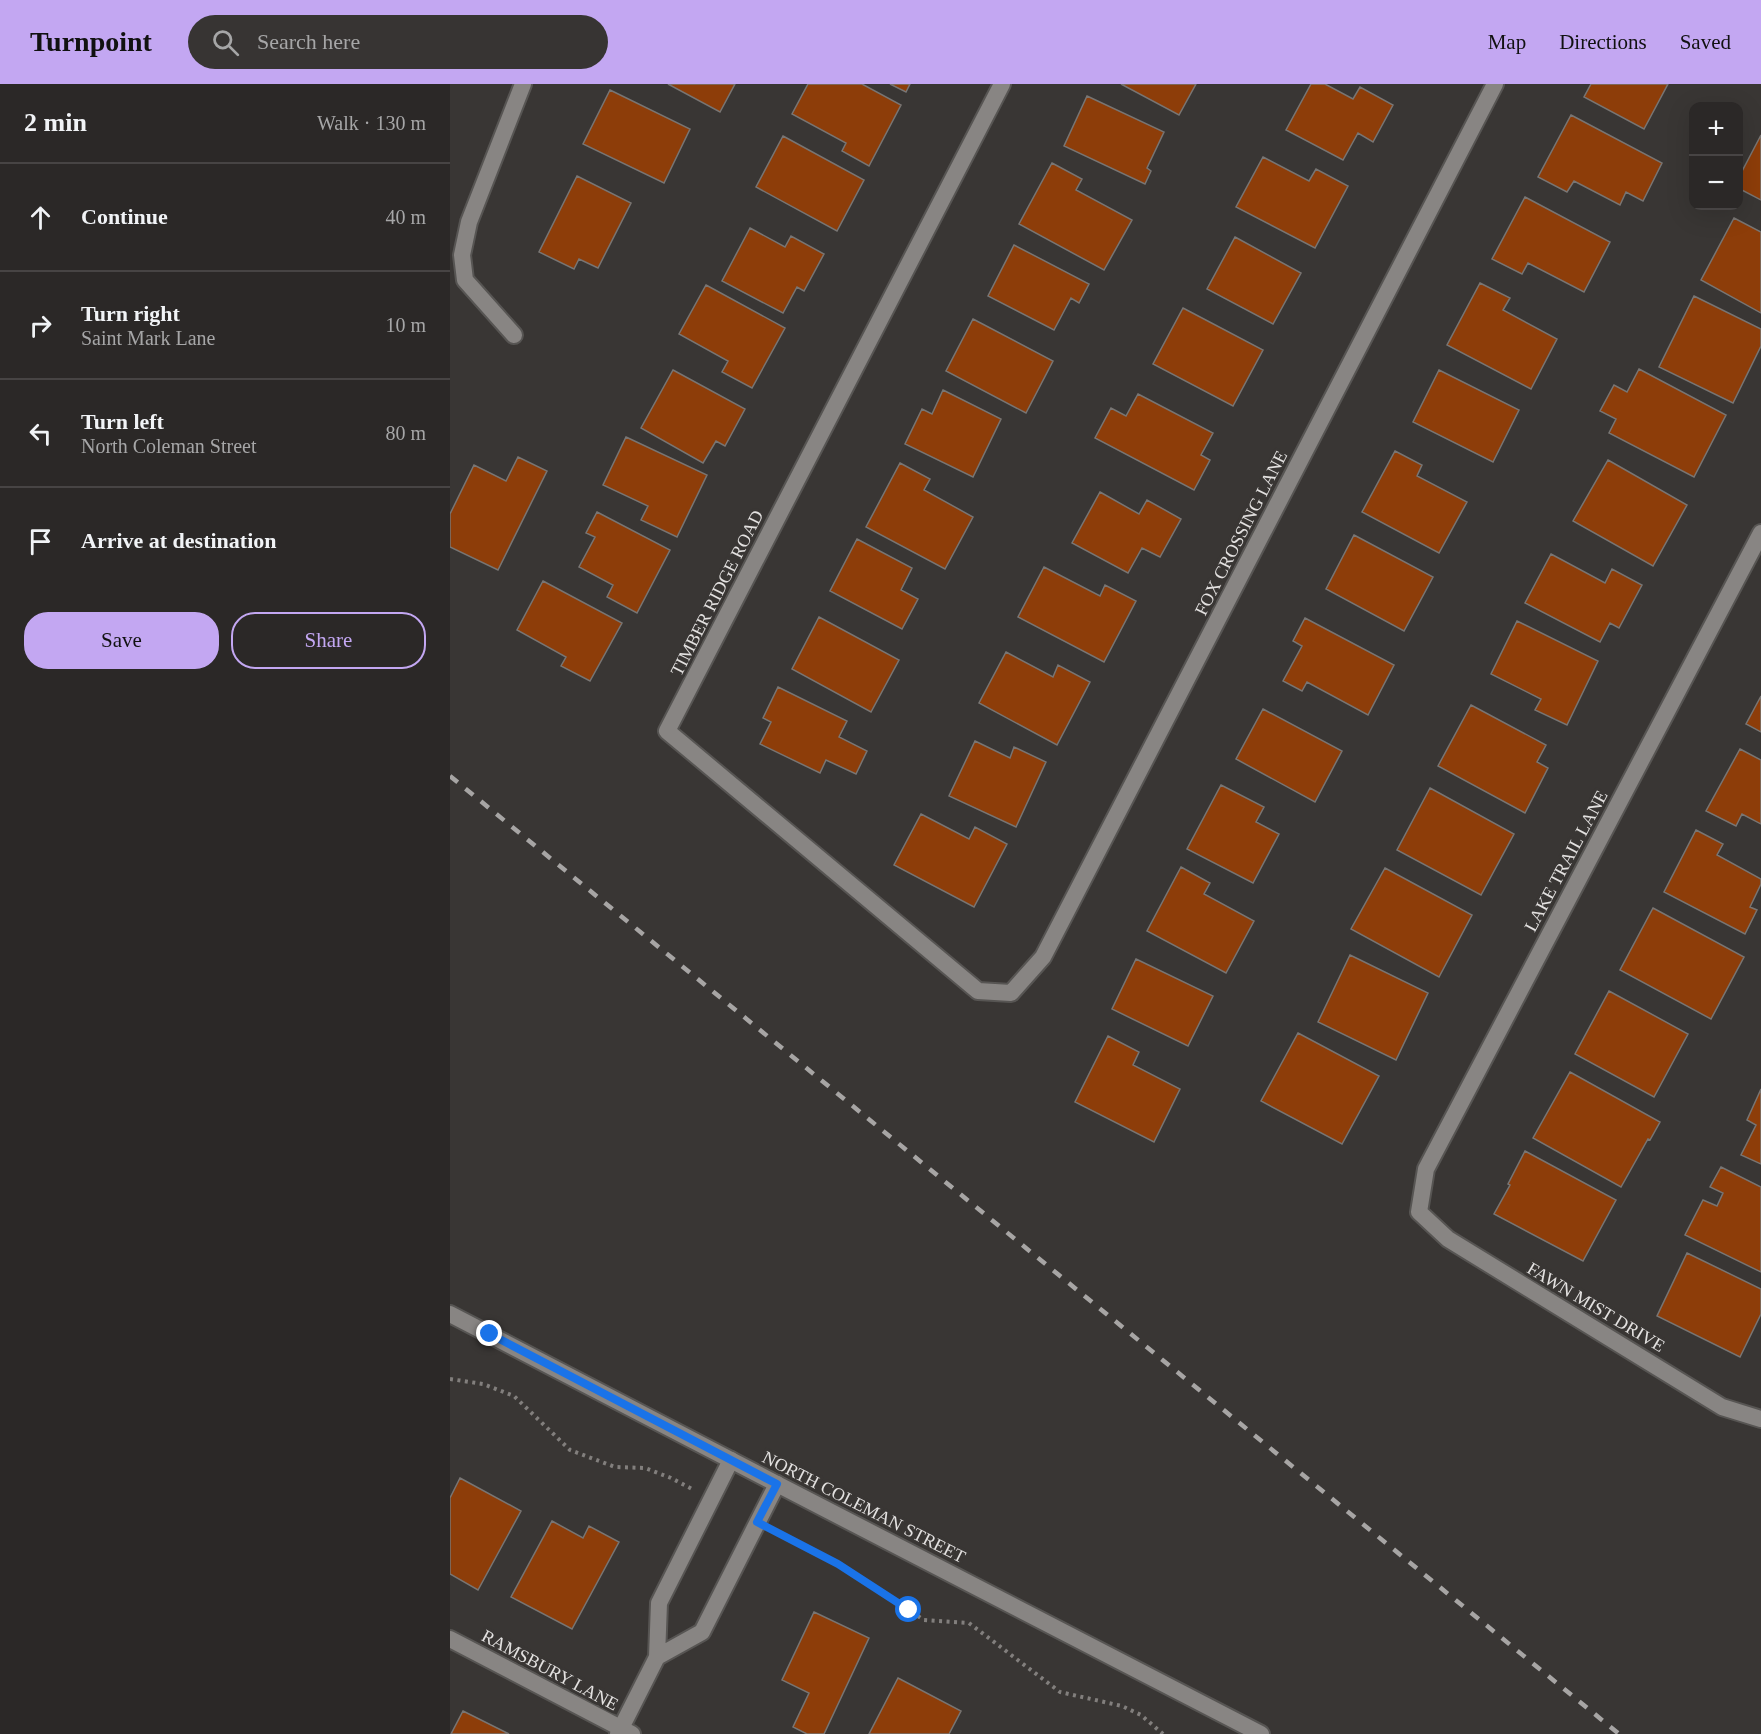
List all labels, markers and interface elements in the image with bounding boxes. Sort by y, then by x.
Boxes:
search box [188,15,608,69]
text: Turnpoint [30,26,152,57]
icon: search [209,26,242,59]
text: Search here [257,29,360,54]
text: Map [1488,30,1526,54]
text: Directions [1559,30,1647,54]
text: Saved [1680,30,1731,54]
map controls [1689,102,1743,210]
button: + [1689,102,1743,156]
text: 2 min [24,108,87,137]
text: Walk · 130 m [317,112,426,134]
button: − [1689,156,1743,210]
icon: ahead [24,201,57,234]
text: Continue [81,204,168,229]
text: 40 m [385,206,426,228]
text: Turn right [81,301,180,326]
icon: right [24,309,57,342]
text: 10 m [385,314,426,336]
text: Saint Mark Lane [81,327,215,349]
text: Turn left [81,409,164,434]
icon: left [24,417,57,450]
text: 80 m [385,422,426,444]
text: North Coleman Street [81,435,257,457]
street label: FOX CROSSING LANE [1191,447,1291,619]
street label: TIMBER RIDGE ROAD [667,507,767,679]
icon: arrive [24,525,57,558]
text: Arrive at destination [81,528,277,553]
button: Save [24,612,219,669]
button: Share [231,612,426,669]
street label: LAKE TRAIL LANE [1520,787,1612,935]
street label: FAWN MIST DRIVE [1524,1258,1668,1356]
route end [476,1320,502,1346]
street label: NORTH COLEMAN STREET [759,1447,969,1567]
route start [895,1596,921,1622]
street label: RAMSBURY LANE [478,1626,622,1714]

